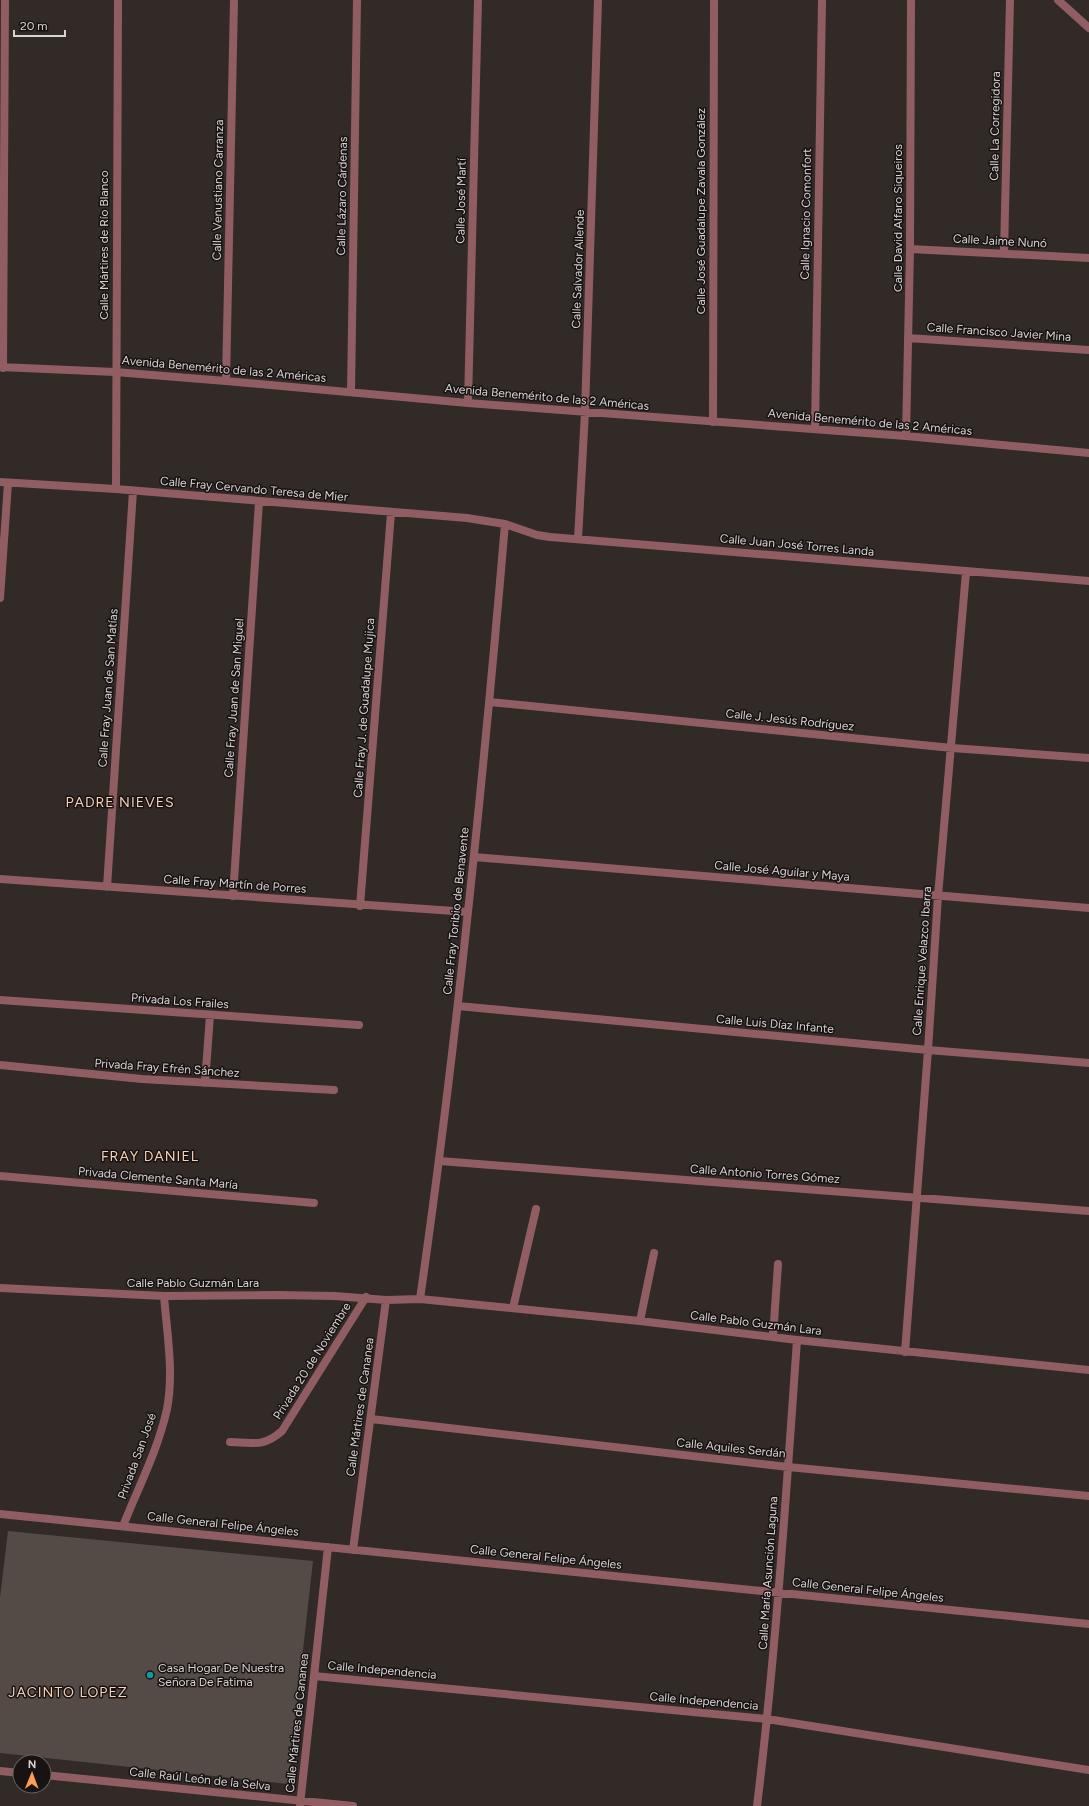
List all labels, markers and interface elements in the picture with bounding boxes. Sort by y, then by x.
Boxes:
scale bar [14,12,65,38]
text: 20 m [20,19,48,33]
street label: Calle La Corregidora [987,71,1003,181]
street label: Calle José Guadalupe Zavala González [694,108,708,314]
street label: Calle Venustiano Carranza [210,120,226,260]
street label: Calle Lázaro Cárdenas [334,136,350,255]
street label: Calle David Alfaro Siqueiros [891,144,905,292]
street label: Calle Ignacio Comonfort [798,148,814,280]
street label: Calle José Martí [453,157,469,244]
street label: Calle Mártires de Río Blanco [97,170,111,320]
street label: Calle Salvador Allende [569,209,587,329]
street label: Calle Jaime Nunó [953,232,1047,250]
street label: Calle Francisco Javier Mina [926,320,1072,344]
street label: Avenida Benemérito de las 2 Américas [121,353,327,385]
street label: Avenida Benemérito de las 2 Américas [444,381,650,413]
street label: Avenida Benemérito de las 2 Américas [767,406,973,438]
street label: Calle Fray Cervando Teresa de Mier [160,474,348,504]
street label: Calle Juan José Torres Landa [719,531,875,559]
street label: Calle Fray Juan de San Matías [95,608,121,768]
street label: Calle Fray Juan de San Miguel [221,618,247,778]
street label: Calle Fray J. de Guadalupe Mujica [351,618,377,798]
street label: Calle J. Jesús Rodríguez [725,706,855,734]
district label: PADRE NIEVES [65,794,175,811]
street label: Calle Fray Toribio de Benavente [440,826,472,995]
street label: Calle José Aguilar y Maya [714,858,850,884]
street label: Calle Fray Martín de Porres [163,872,307,896]
street label: Calle Enrique Velazco Ibarra [910,886,934,1036]
street label: Privada Los Frailes [131,991,230,1011]
street label: Calle Luis Díaz Infante [716,1012,835,1036]
street label: Privada Fray Efrén Sánchez [94,1056,240,1080]
district label: FRAY DANIEL [101,1148,199,1165]
street label: Calle Antonio Torres Gómez [690,1162,840,1186]
street label: Privada Clemente Santa María [77,1164,239,1192]
street label: Calle Pablo Guzmán Lara [127,1276,259,1290]
street label: Privada 20 de Noviembre [270,1299,354,1422]
street label: Calle Pablo Guzmán Lara [689,1308,823,1338]
street label: Calle Mártires de Cananea [343,1337,377,1477]
street label: Privada San José [115,1411,159,1501]
street label: Calle Aquiles Serdán [676,1435,787,1461]
street label: Calle María Asunción Laguna [756,1496,780,1650]
street label: Calle General Felipe Ángeles [146,1509,300,1539]
street label: Calle General Felipe Ángeles [469,1542,623,1572]
street label: Calle General Felipe Ángeles [791,1575,945,1605]
street label: Calle Mártires de Cananea [283,1653,311,1793]
street label: Calle Independencia [327,1658,437,1682]
place label: Casa Hogar De Nuestra Señora De Fatima [158,1661,284,1689]
marker: Casa Hogar De Nuestra Señora De Fatima [145,1670,155,1680]
district label: JACINTO LOPEZ [8,1684,128,1701]
street label: Calle Independencia [649,1689,759,1713]
north arrow [12,1754,52,1794]
text: N [28,1758,37,1771]
street label: Calle Raúl León de la Selva [129,1765,271,1793]

